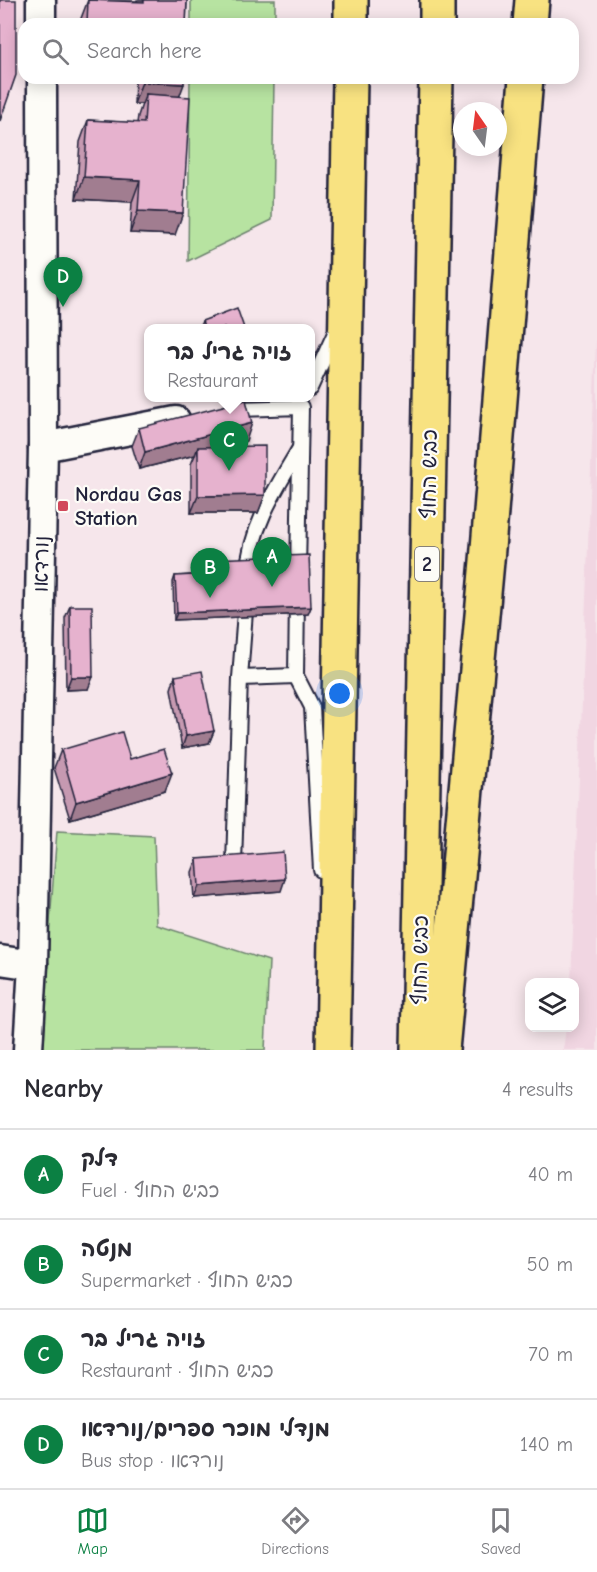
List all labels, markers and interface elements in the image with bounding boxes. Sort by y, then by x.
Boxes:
search box [18,18,579,84]
icon: search [39,35,72,68]
text: Search here [87,38,202,64]
north arrow [453,102,507,156]
pin: D [44,258,82,307]
popup [144,324,315,402]
text: זויה גריל בר [167,339,292,365]
text: Restaurant [167,369,258,392]
pin: C [210,422,248,471]
street label: כביש החוף [416,429,442,519]
place label: Nordau Gas Station [75,482,182,530]
marker: Nordau Gas Station [56,499,70,513]
street label: נורדאו [29,535,53,593]
pin: A [252,538,292,587]
road number: 2 [415,547,439,581]
pin: B [190,548,230,598]
your location [325,679,354,708]
street label: כביש החוף [407,915,433,1005]
map controls [525,978,579,1032]
button: layers [525,978,579,1032]
text: Nearby [24,1074,103,1104]
text: 4 results [502,1078,573,1101]
text: דלק [81,1146,118,1172]
text: A [38,1163,49,1186]
text: 40 m [528,1163,573,1186]
text: Fuel · כביש החוף [81,1179,219,1202]
text: מנטה [81,1236,132,1262]
text: B [37,1253,50,1276]
text: 50 m [527,1253,573,1276]
text: Supermarket · כביש החוף [81,1269,293,1292]
text: זויה גריל בר [81,1326,206,1352]
text: C [37,1343,50,1366]
text: 70 m [528,1343,573,1366]
text: Restaurant · כביש החוף [81,1359,274,1382]
text: מנדלי מוכר ספרים/נורדאו [81,1416,330,1442]
text: D [37,1433,50,1456]
text: 140 m [520,1433,573,1456]
text: Bus stop · נורדאו [81,1449,224,1472]
tab: Map [76,1504,109,1558]
tab: Directions [261,1504,329,1558]
tab: Saved [481,1504,521,1558]

